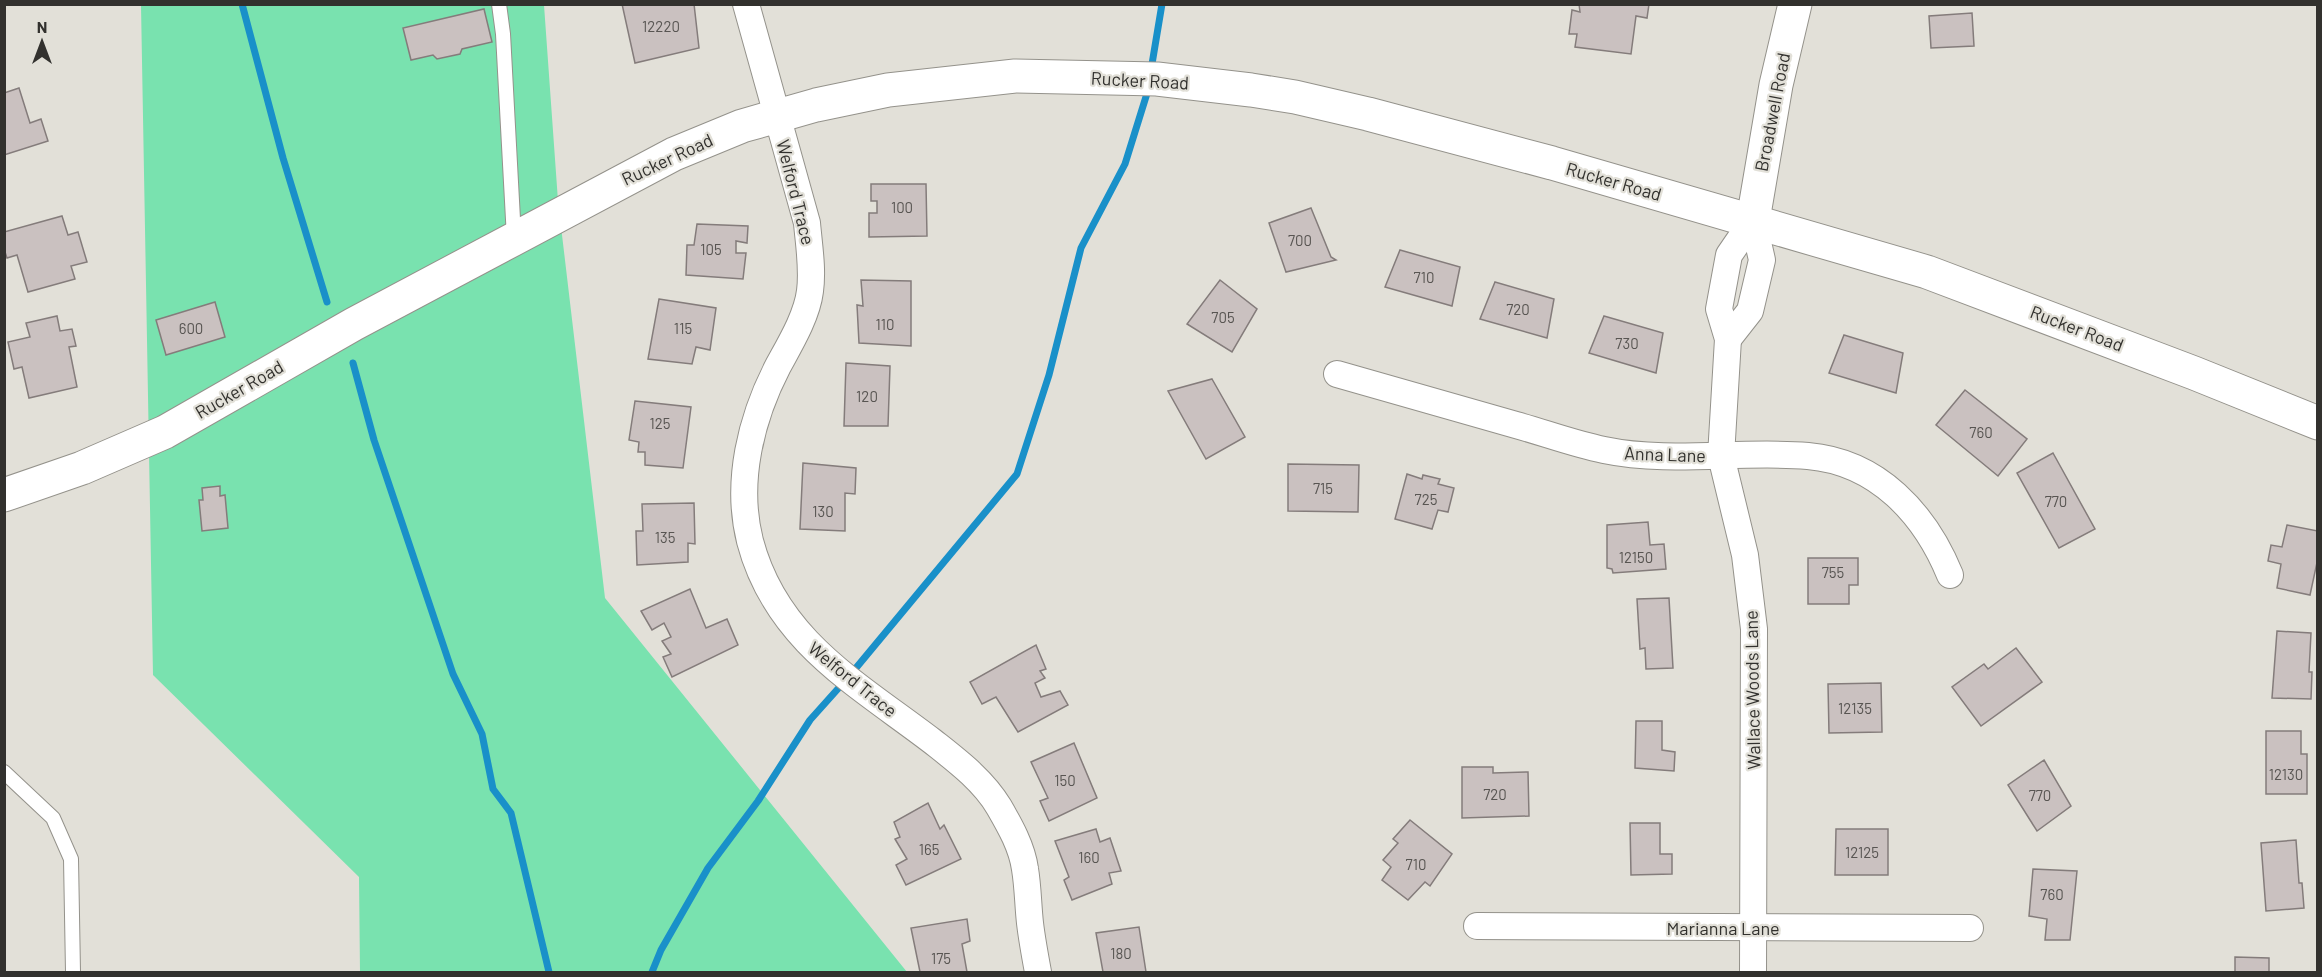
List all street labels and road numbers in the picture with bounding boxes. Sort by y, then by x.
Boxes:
street label: Broadwell Road [1750,51,1794,173]
street label: Rucker Road [1090,66,1190,94]
street label: Rucker Road [618,128,716,190]
street label: Welford Trace [772,137,820,247]
street label: Rucker Road [1564,157,1664,205]
street label: Rucker Road [2027,300,2127,356]
street label: Rucker Road [191,355,287,423]
street label: Anna Lane [1624,442,1706,466]
street label: Wallace Woods Lane [1740,610,1764,770]
street label: Welford Trace [804,637,902,721]
street label: Marianna Lane [1666,917,1780,939]

